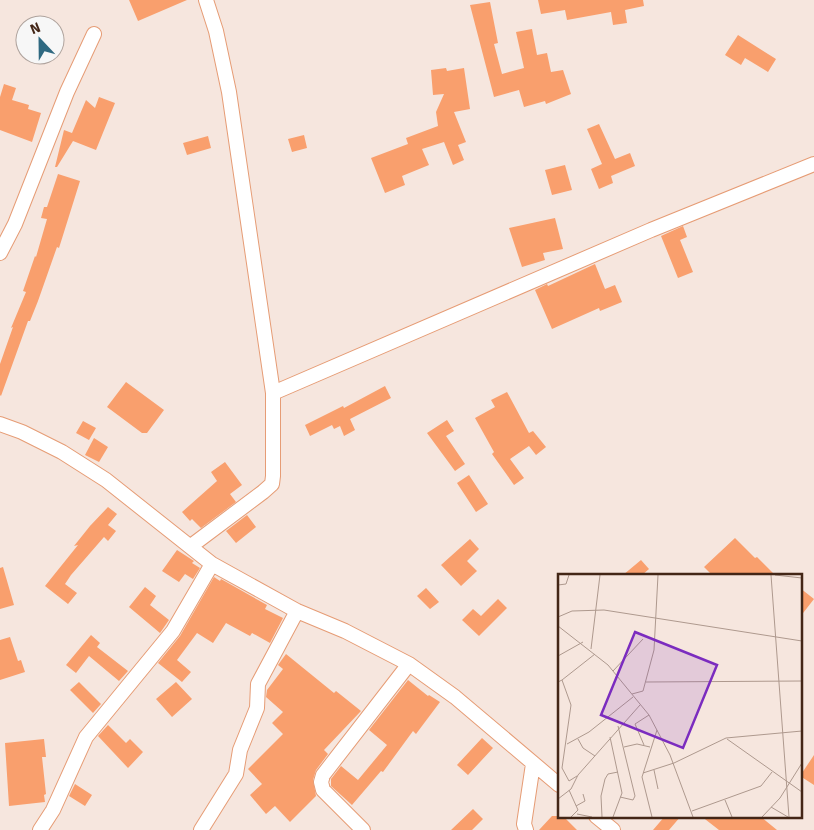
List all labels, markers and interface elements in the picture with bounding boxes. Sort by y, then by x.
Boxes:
north arrow [15,15,65,65]
text: N [28,19,43,38]
inset map [558,574,802,818]

